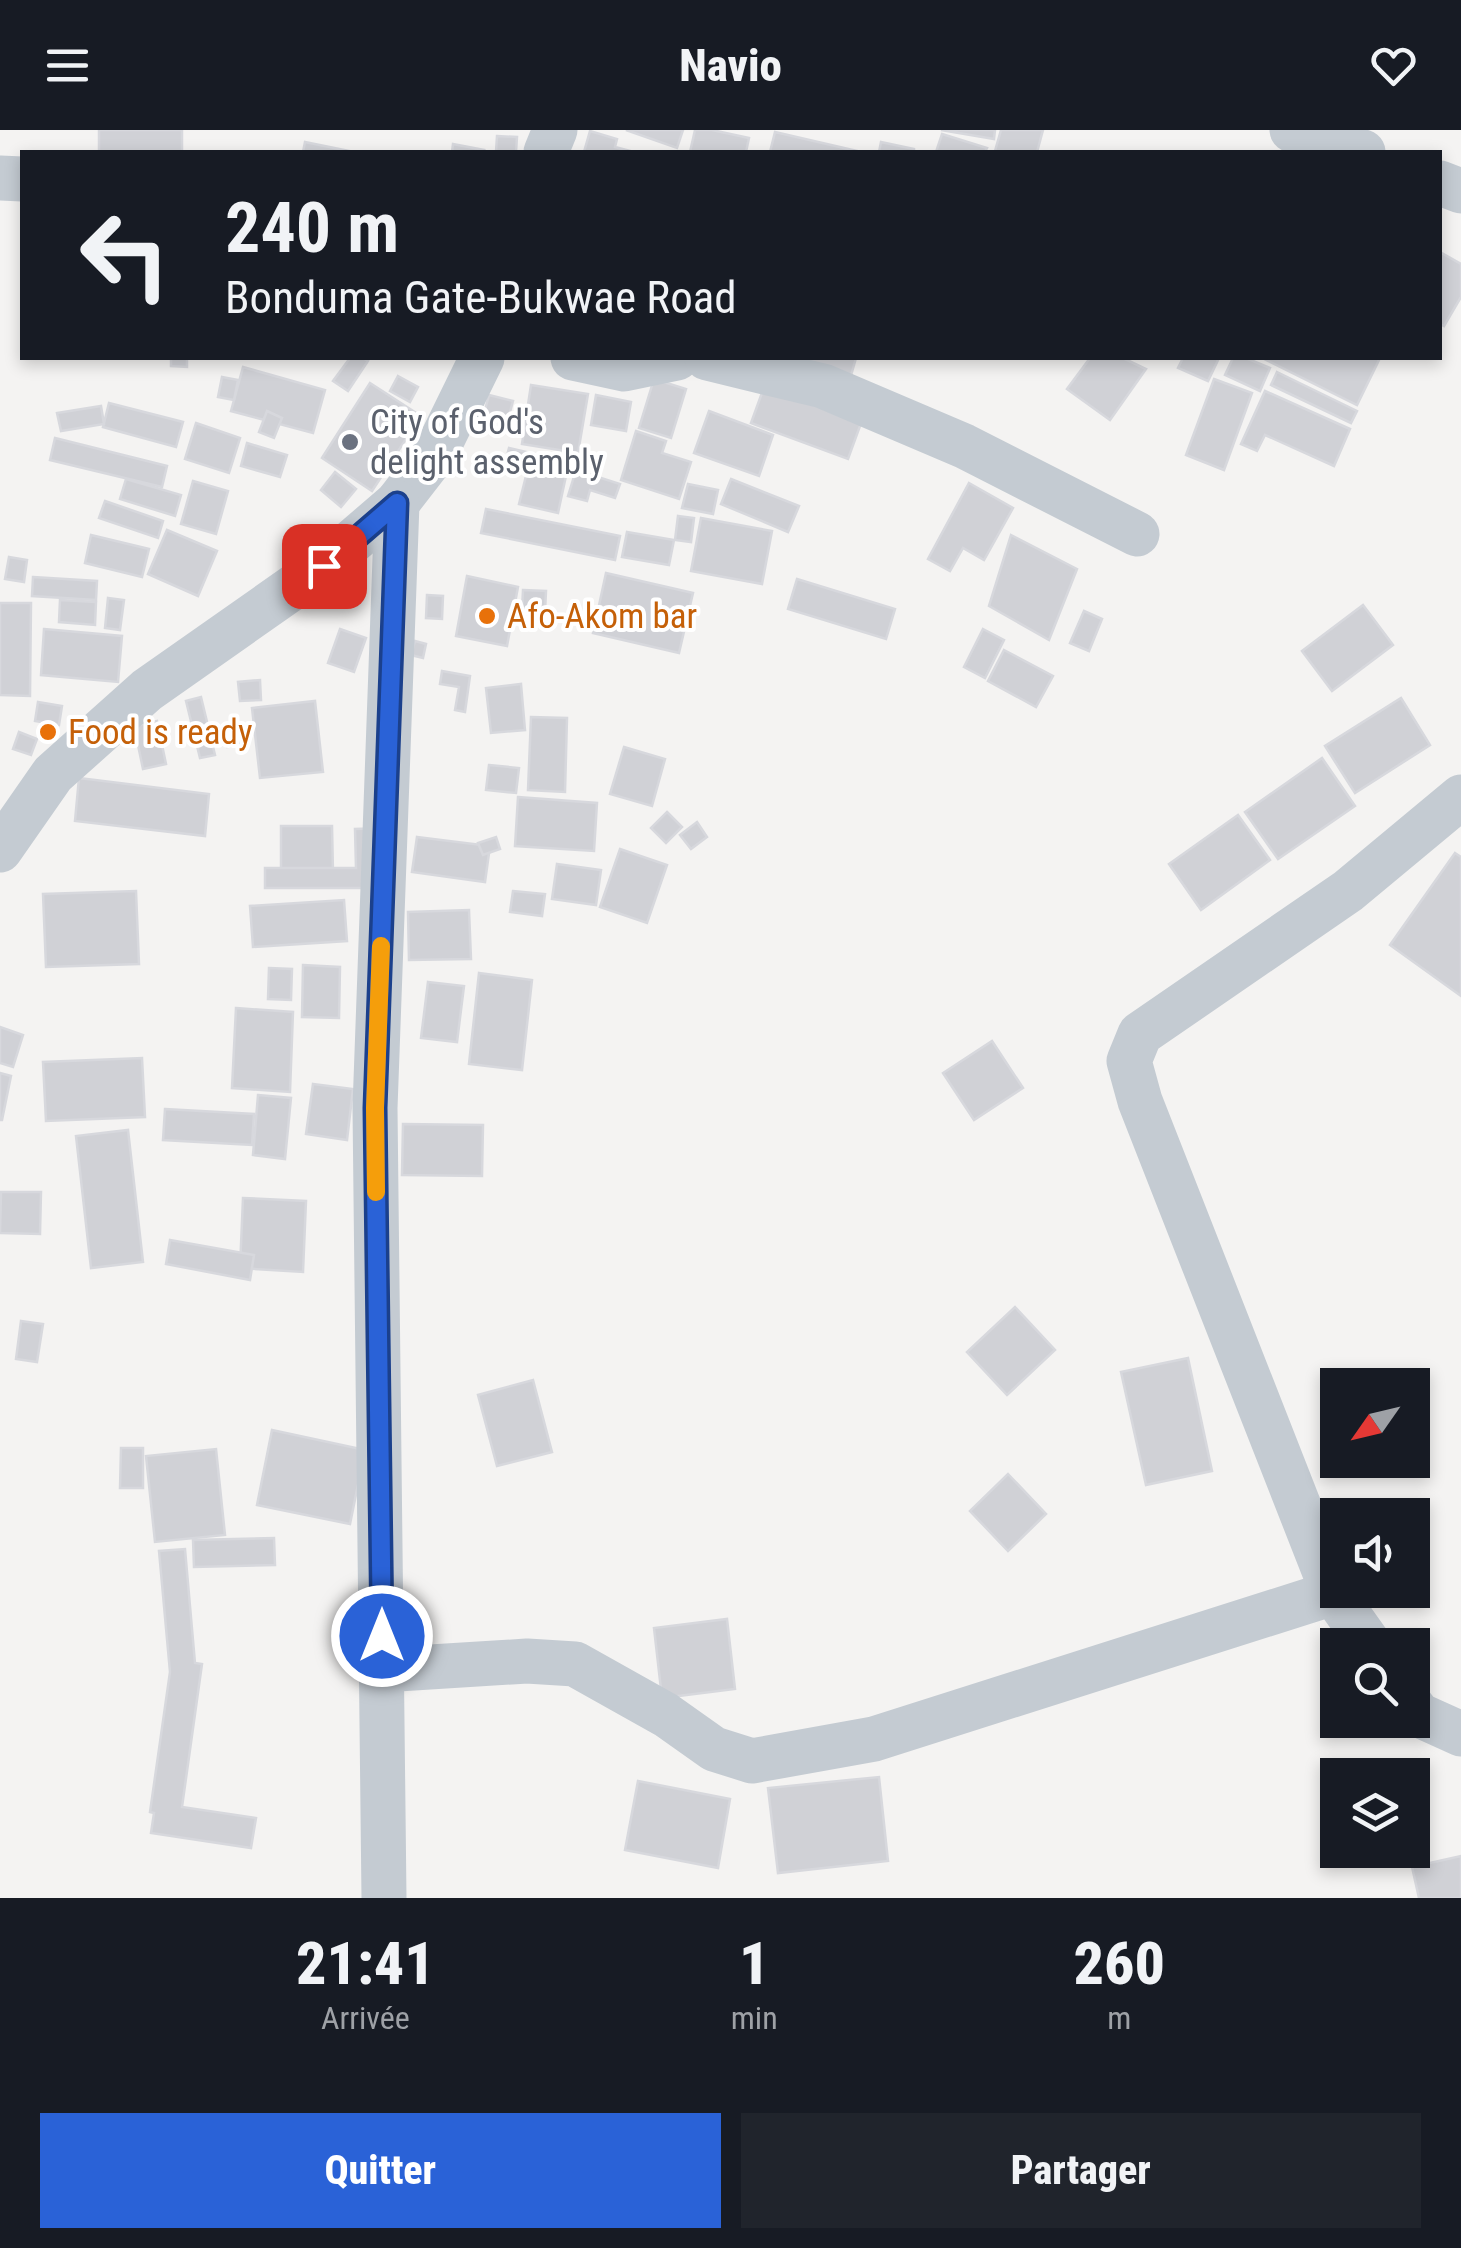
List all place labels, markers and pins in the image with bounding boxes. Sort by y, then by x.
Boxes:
place label: City of God's delight assembly [370,402,604,483]
marker: City of God's delight assembly [339,431,361,453]
pin [282,524,367,609]
place label: Afo-Akom bar [507,596,697,637]
marker: Afo-Akom bar [476,605,498,627]
place label: Food is ready [68,712,253,753]
marker: Food is ready [37,721,59,743]

